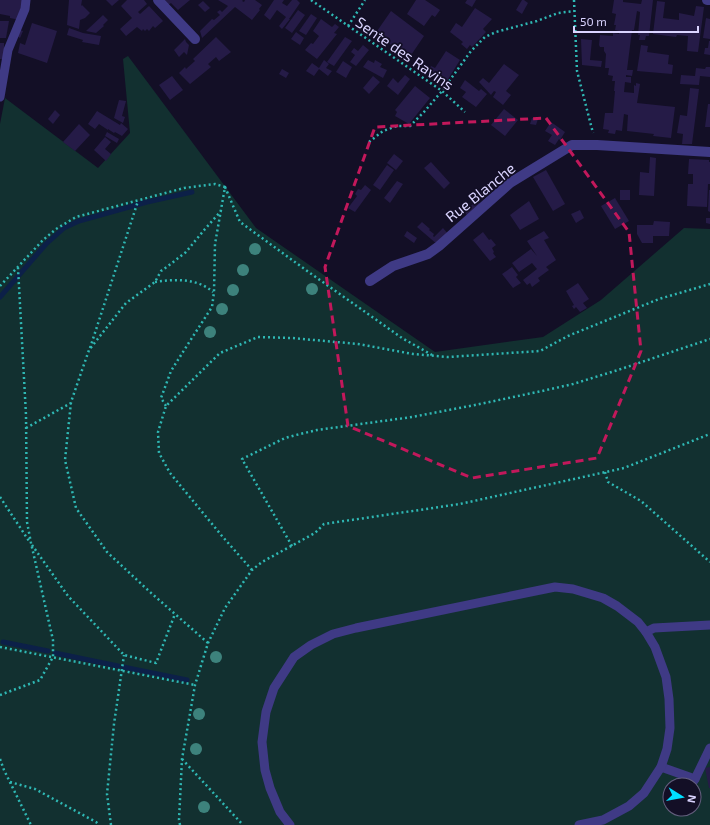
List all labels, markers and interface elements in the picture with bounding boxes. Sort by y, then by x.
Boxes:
scale bar [574,8,698,34]
street label: Sente des Ravins [353,13,457,93]
text: 50 m [580,14,607,28]
street label: Rue Blanche [442,159,518,225]
north arrow [662,777,702,817]
text: N [685,794,699,804]

